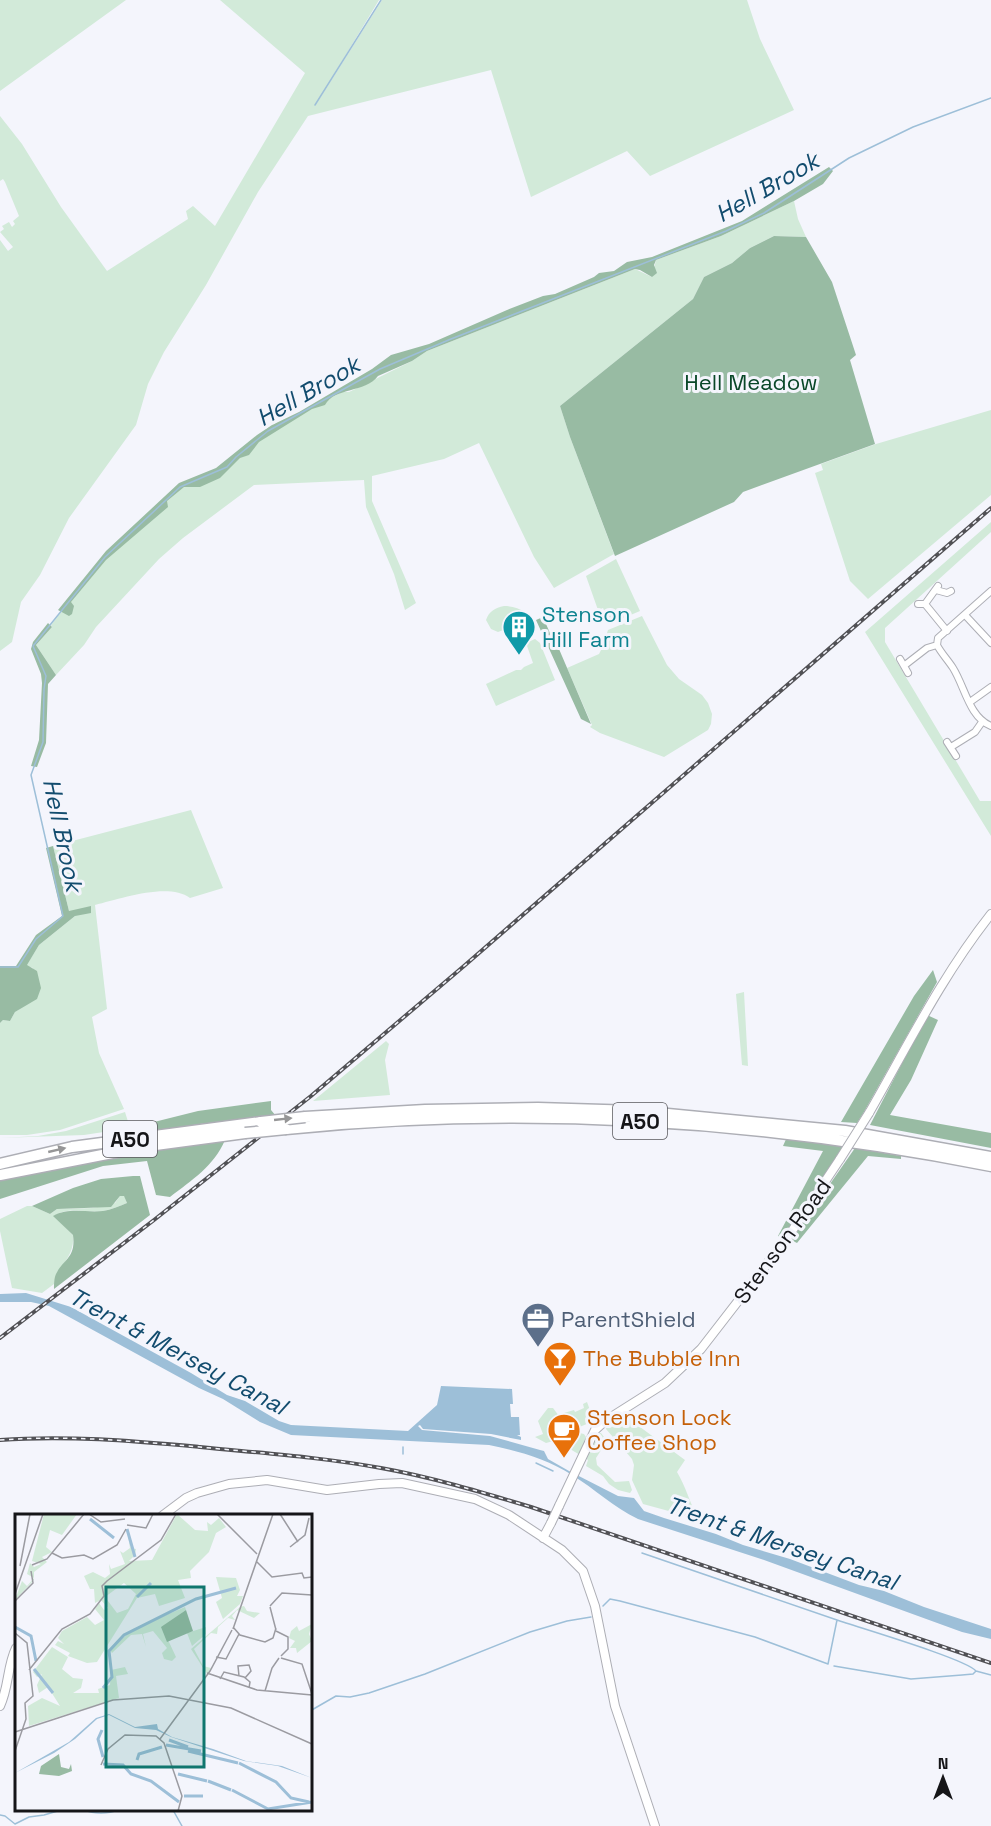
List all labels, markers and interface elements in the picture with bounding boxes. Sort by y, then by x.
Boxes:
water label: Hell Brook [709,143,827,229]
water label: Hell Brook [250,347,368,433]
park label: Hell Meadow [684,368,818,396]
place label: Stenson Hill Farm [542,600,630,653]
building icon: Stenson Hill Farm [501,609,537,656]
water label: Hell Brook [36,776,91,897]
road number: A50 [613,1103,667,1139]
one-way arrow [273,1114,292,1124]
road number: A50 [103,1121,157,1157]
one-way arrow [48,1145,66,1155]
street label: Stenson Road [727,1173,837,1309]
water label: Trent & Mersey Canal [64,1280,295,1423]
office icon: ParentShield [520,1301,556,1348]
place label: ParentShield [561,1305,696,1333]
bar icon: The Bubble Inn [542,1340,578,1387]
place label: The Bubble Inn [583,1344,741,1372]
place label: Stenson Lock Coffee Shop [587,1403,732,1456]
cafe icon: Stenson Lock Coffee Shop [546,1412,582,1459]
water label: Trent & Mersey Canal [662,1489,905,1598]
inset map [15,1514,312,1811]
north arrow [913,1748,973,1808]
text: N [938,1753,948,1774]

